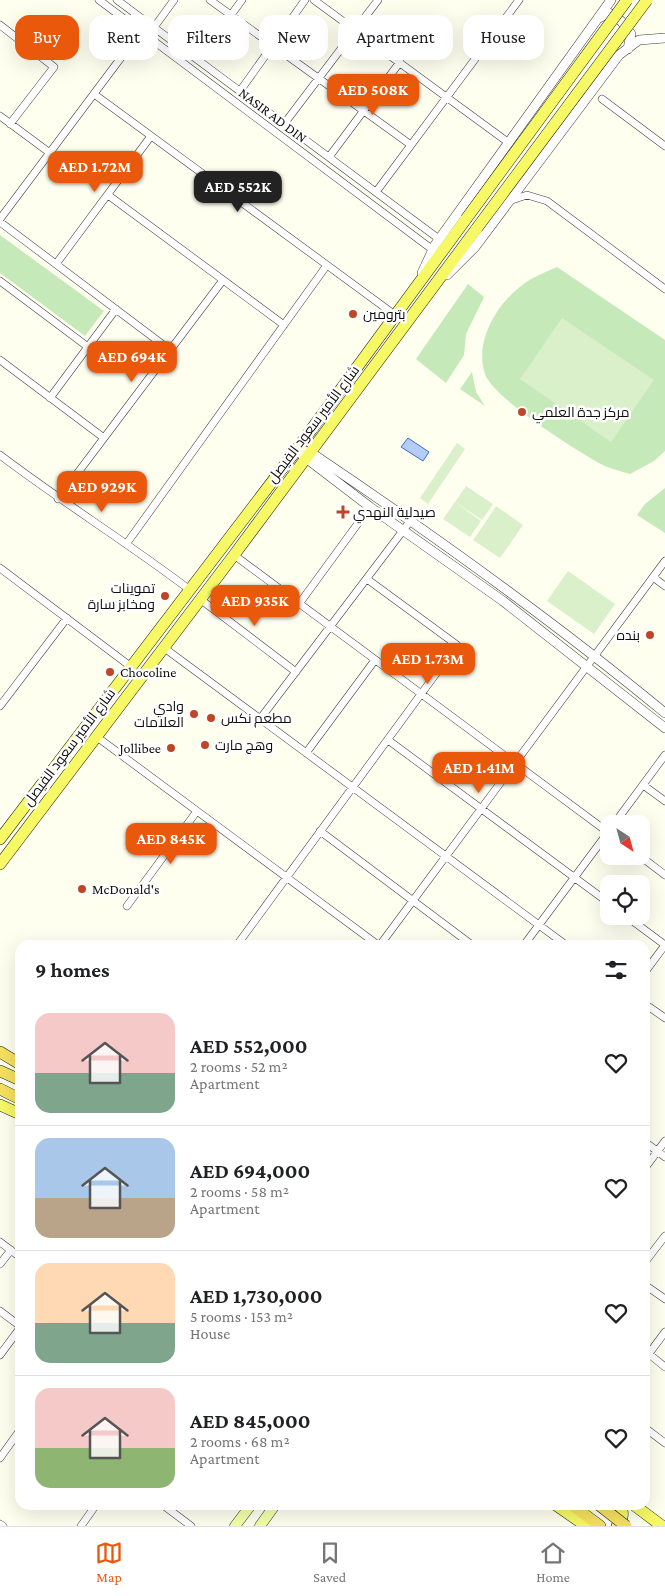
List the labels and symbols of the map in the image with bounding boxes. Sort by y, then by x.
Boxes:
pin: AED 508K [321,74,425,116]
street label: NASIR AD DIN [236,84,310,146]
pin: AED 1.72M [38,150,152,193]
pin: AED 552K [186,170,290,213]
place label: بترومين [363,306,406,322]
marker: بترومين [347,308,359,320]
pin: AED 694K [80,340,184,383]
street label: شارع الأمير سعود الفيصل [264,362,363,486]
place label: مركز جدة العلمي [532,404,629,424]
marker: مركز جدة العلمي [516,406,528,418]
pin: AED 929K [50,470,154,513]
place label: صيدلية النهدي [353,504,436,524]
marker: صيدلية النهدي [337,506,349,518]
place label: تموينات ومخابز سارة [88,580,155,612]
pin: AED 935K [203,584,307,627]
marker: تموينات ومخابز سارة [159,590,171,602]
place label: بنده [616,627,640,643]
marker: بنده [644,629,656,641]
pin: AED 1.73M [371,642,485,685]
place label: Chocoline [120,664,176,680]
marker: Chocoline [104,666,116,678]
street label: شارع الأمير سعود الفيصل [20,685,119,809]
place label: وادي العلامات [134,698,184,730]
marker: وادي العلامات [188,708,200,720]
place label: مطعم نكس [221,710,292,728]
marker: مطعم نكس [205,712,217,724]
place label: وهج مارت [215,737,273,754]
marker: وهج مارت [199,739,211,751]
place label: Jollibee [117,740,161,756]
marker: Jollibee [165,742,177,754]
pin: AED 1.41M [422,752,536,794]
north arrow [600,815,650,865]
pin: AED 845K [119,822,223,865]
place label: McDonald's [92,881,159,897]
marker: McDonald's [76,883,88,895]

